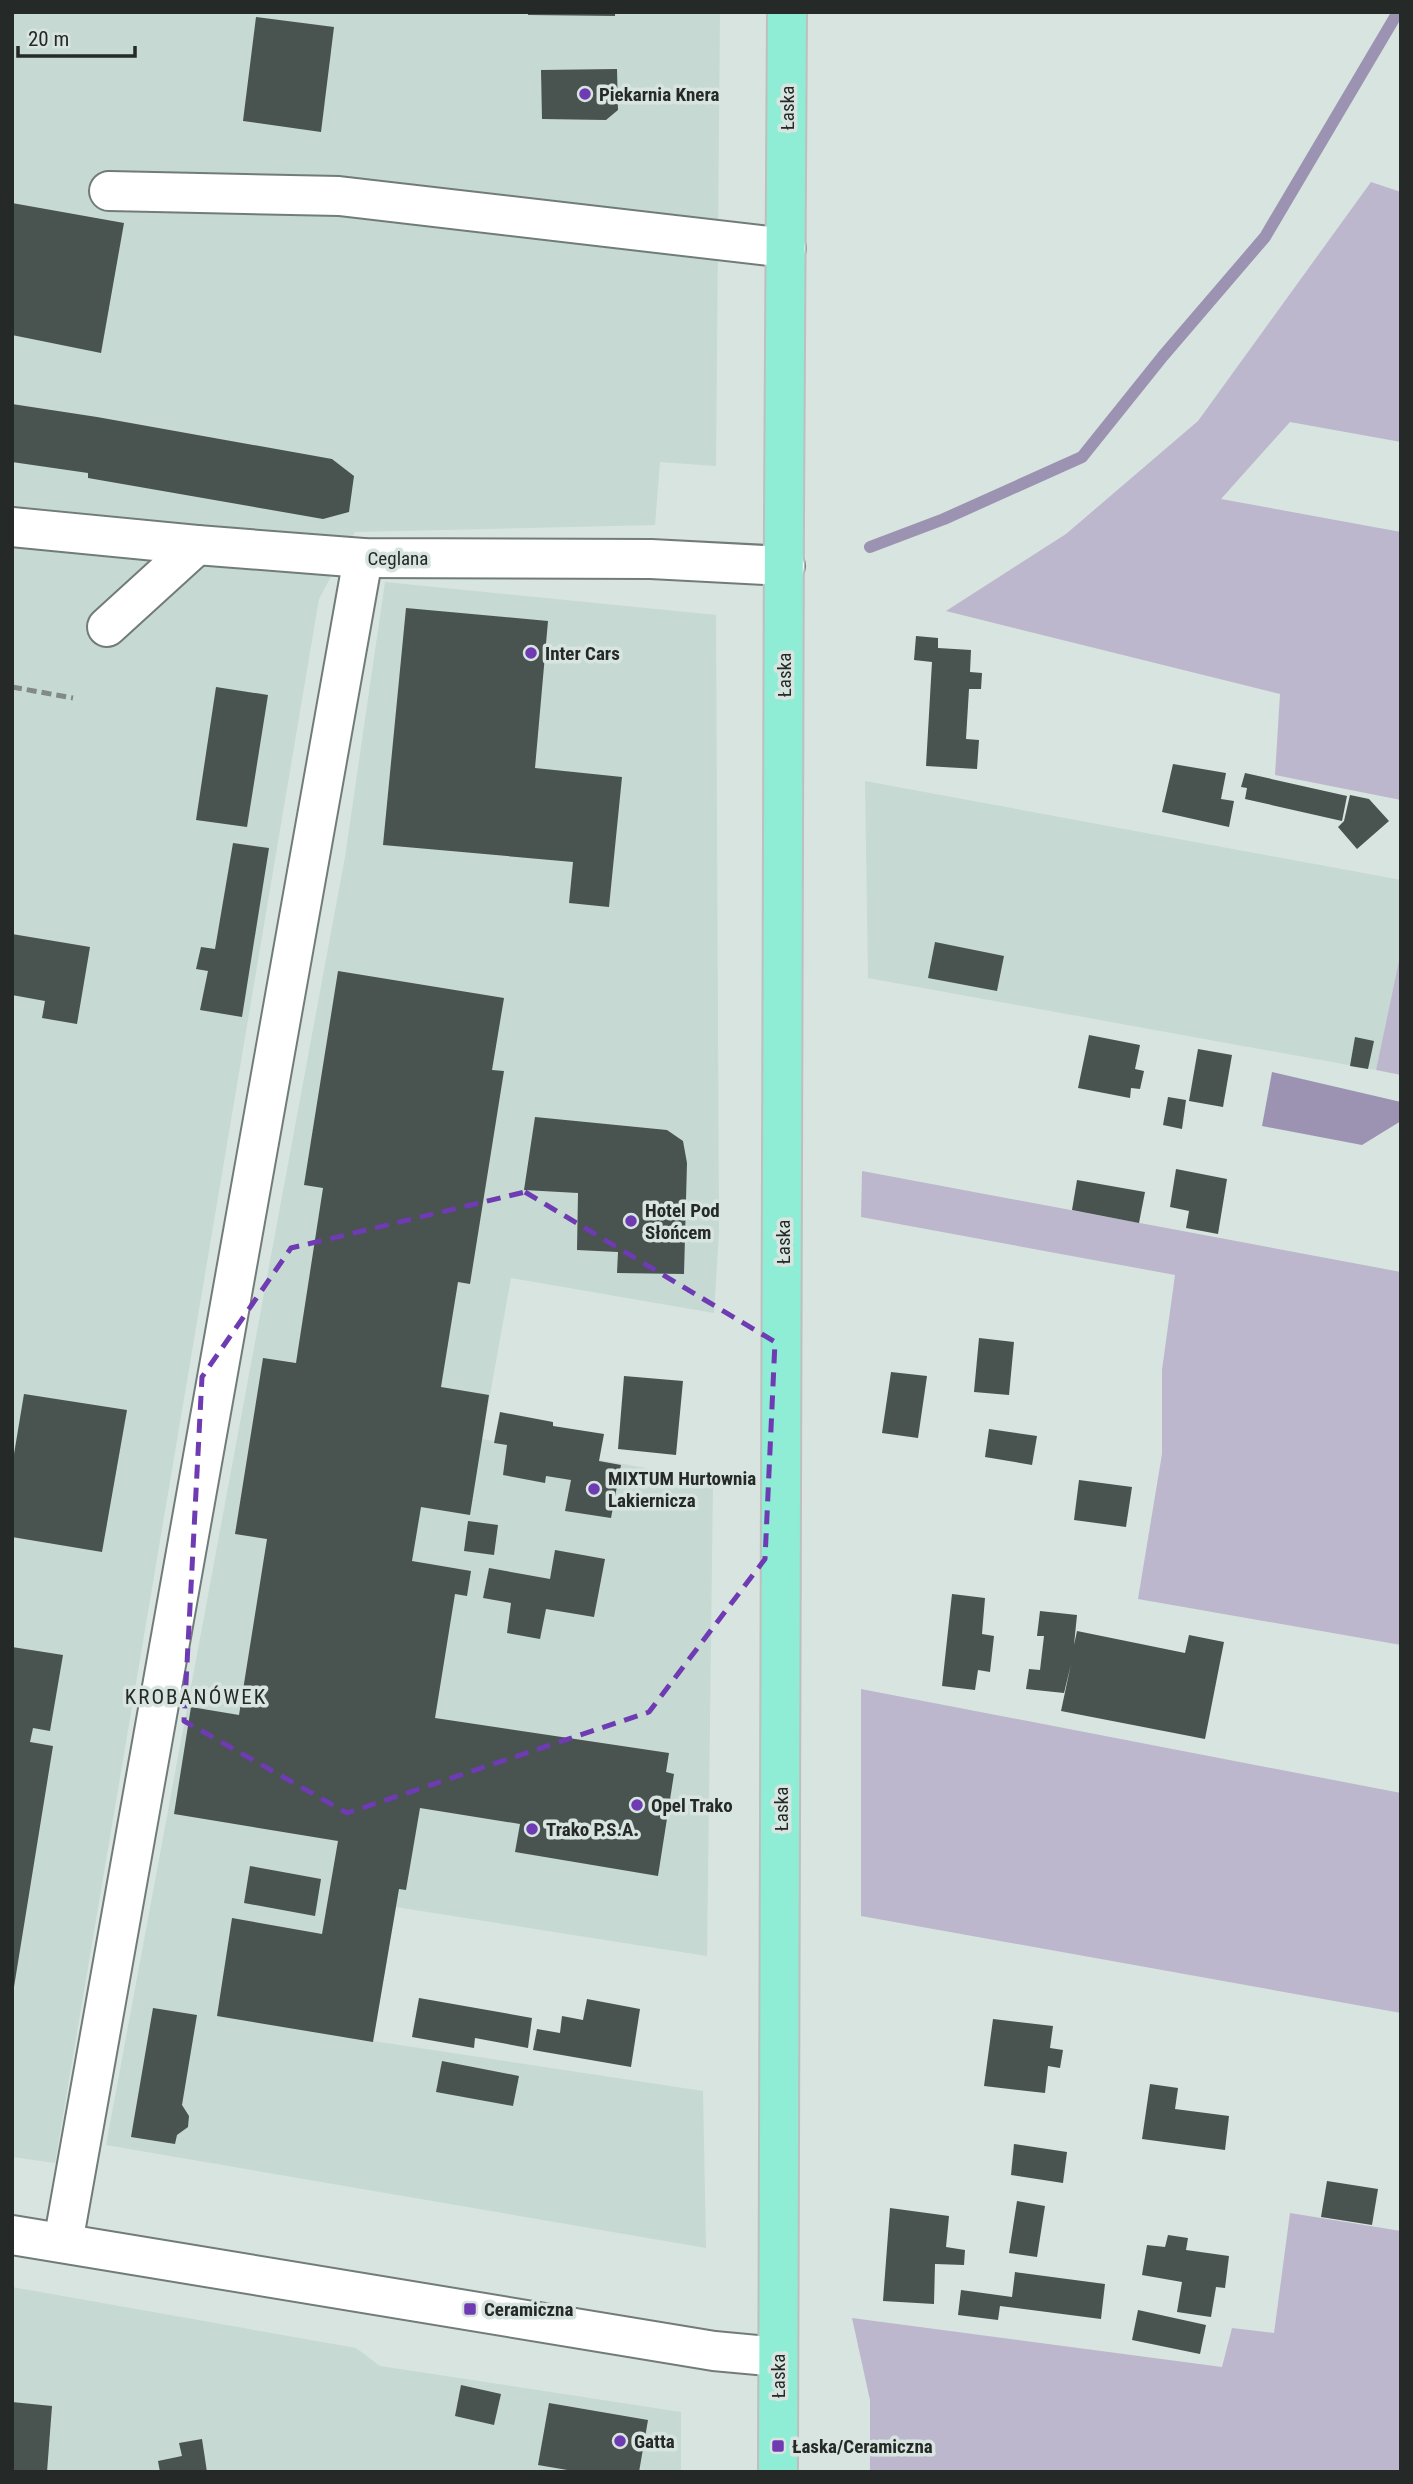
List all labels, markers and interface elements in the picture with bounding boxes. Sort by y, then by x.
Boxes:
scale bar [18,14,135,58]
text: 20 m [28,27,69,51]
place label: Piekarnia Knera [599,83,719,106]
marker: Piekarnia Knera [577,86,593,102]
street label: Łaska [776,86,799,130]
street label: Ceglana [368,547,428,570]
place label: Inter Cars [545,642,620,665]
marker: Inter Cars [523,645,539,661]
street label: Łaska [773,653,796,697]
place label: Hotel Pod Słońcem [645,1199,720,1244]
marker: Hotel Pod Słońcem [623,1213,639,1229]
street label: Łaska [772,1220,795,1264]
place label: MIXTUM Hurtownia Lakiernicza [608,1467,756,1512]
marker: MIXTUM Hurtownia Lakiernicza [586,1481,602,1497]
district label: KROBANÓWEK [125,1685,267,1709]
street label: Łaska [770,1787,793,1831]
place label: Opel Trako [651,1794,733,1817]
marker: Opel Trako [629,1797,645,1813]
place label: Trako P.S.A. [546,1818,639,1841]
marker: Trako P.S.A. [524,1821,540,1837]
place label: Ceramiczna [484,2298,573,2321]
marker: Ceramiczna [462,2301,478,2317]
street label: Łaska [767,2354,790,2398]
place label: Gatta [634,2430,675,2453]
marker: Gatta [612,2433,628,2449]
place label: Łaska/Ceramiczna [792,2435,933,2458]
marker: Łaska/Ceramiczna [770,2438,786,2454]

